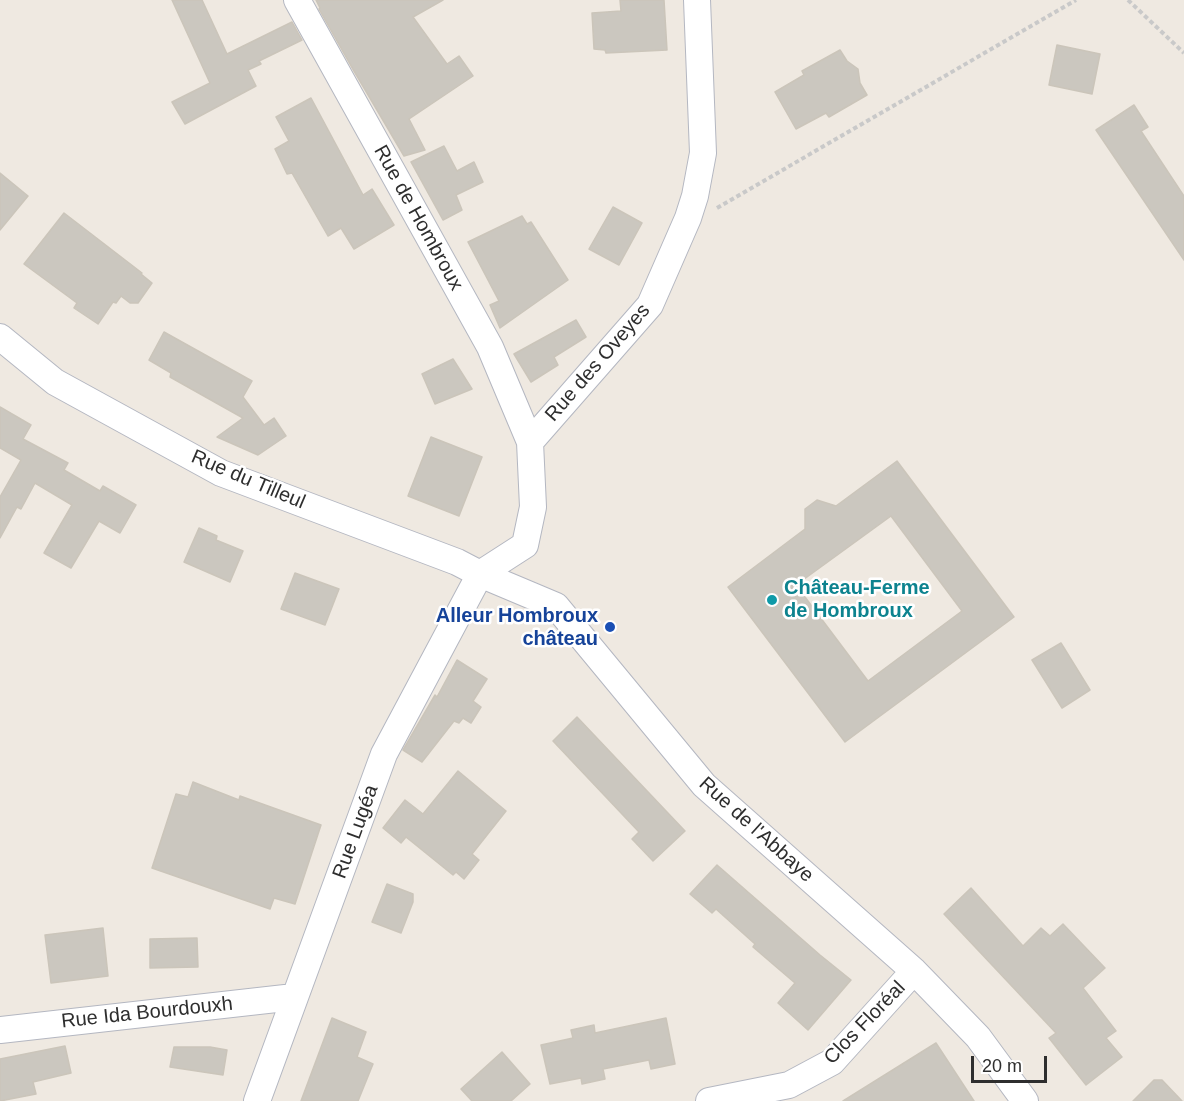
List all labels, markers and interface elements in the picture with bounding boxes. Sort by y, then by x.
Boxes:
street label: Rue de Hombroux [368,141,468,295]
street label: Rue des Oveyes [540,299,656,427]
street label: Rue du Tilleul [187,445,309,515]
place label: Château-Ferme de Hombroux [784,576,930,623]
marker: Château-Ferme de Hombroux [765,593,779,607]
place label: Alleur Hombroux château [436,604,598,651]
marker: Alleur Hombroux château [603,620,617,634]
street label: Rue de l'Abbaye [694,772,818,888]
street label: Rue Lugéa [328,782,384,882]
street label: Clos Floréal [819,976,911,1070]
street label: Rue Ida Bourdouxh [60,992,234,1034]
scale bar [974,1044,1050,1082]
text: 20 m [982,1056,1022,1076]

